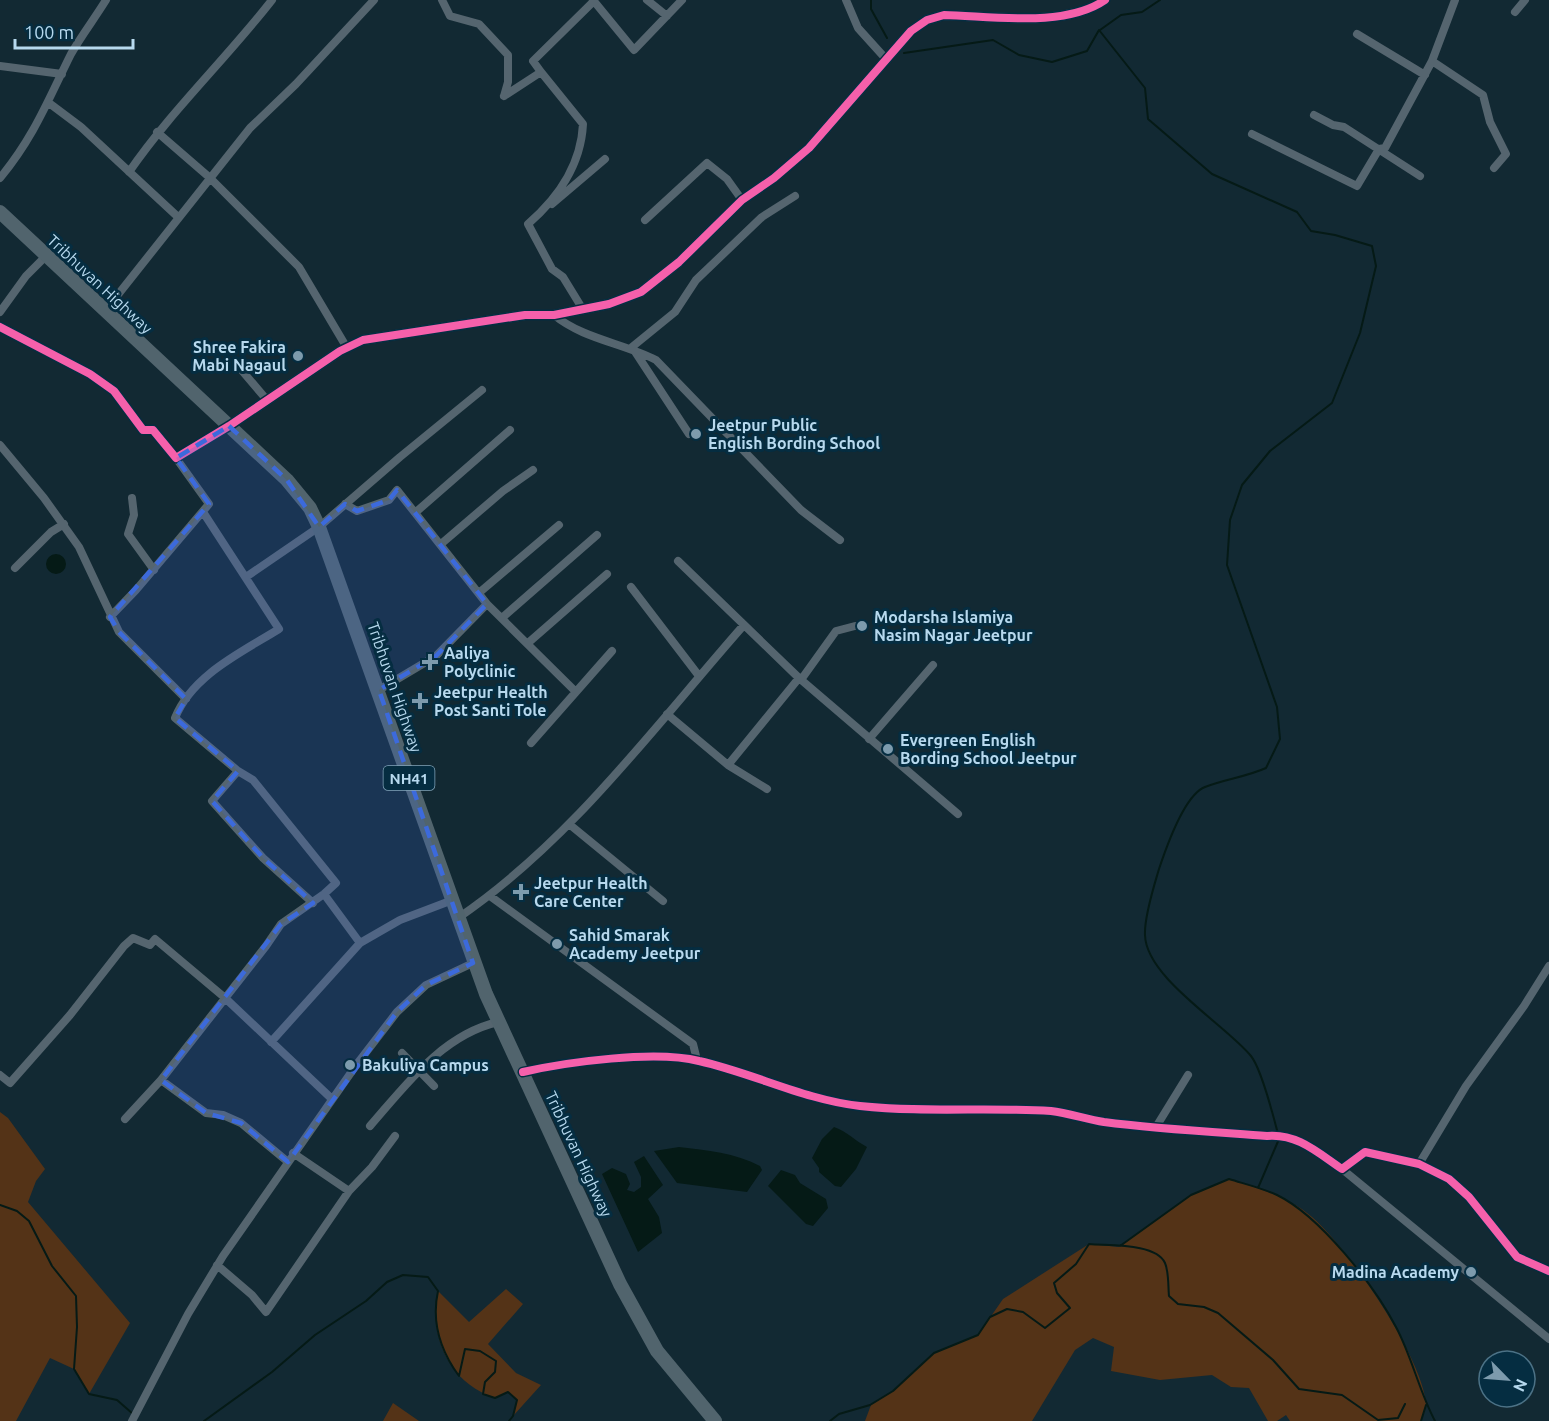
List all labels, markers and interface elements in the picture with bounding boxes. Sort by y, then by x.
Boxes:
scale bar [15,12,134,50]
text: 100 m [24,22,74,42]
street label: Tribhuvan Highway [44,231,156,337]
place label: Shree Fakira Mabi Nagaul [192,338,286,374]
marker: Shree Fakira Mabi Nagaul [291,349,305,363]
place label: Jeetpur Public English Bording School [708,416,880,452]
marker: Jeetpur Public English Bording School [689,427,703,441]
place label: Modarsha Islamiya Nasim Nagar Jeetpur [874,608,1033,644]
marker: Modarsha Islamiya Nasim Nagar Jeetpur [855,619,869,633]
street label: Tribhuvan Highway [364,620,426,755]
place label: Aaliya Polyclinic [444,644,516,680]
marker: Aaliya Polyclinic [421,653,439,671]
place label: Jeetpur Health Post Santi Tole [434,683,548,719]
marker: Jeetpur Health Post Santi Tole [411,692,429,710]
place label: Evergreen English Bording School Jeetpur [900,731,1077,767]
marker: Evergreen English Bording School Jeetpur [881,742,895,756]
road number: NH41 [384,766,434,790]
place label: Jeetpur Health Care Center [534,874,648,910]
marker: Jeetpur Health Care Center [512,883,530,901]
place label: Sahid Smarak Academy Jeetpur [569,926,701,962]
marker: Sahid Smarak Academy Jeetpur [550,937,564,951]
place label: Bakuliya Campus [362,1056,489,1074]
marker: Bakuliya Campus [343,1058,357,1072]
street label: Tribhuvan Highway [542,1088,616,1220]
place label: Madina Academy [1332,1263,1460,1281]
marker: Madina Academy [1464,1265,1478,1279]
north arrow [1477,1349,1537,1409]
text: N [1510,1376,1531,1395]

